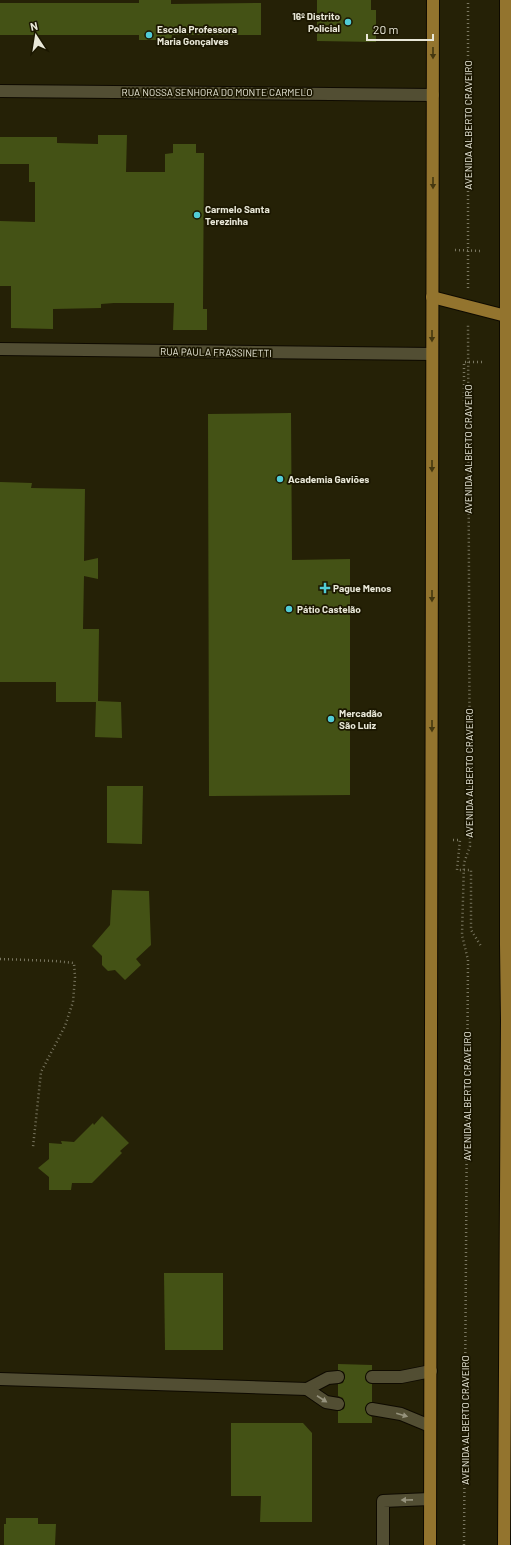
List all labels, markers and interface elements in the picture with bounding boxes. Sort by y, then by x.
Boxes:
place label: 16º Distrito Policial [292,10,340,34]
north arrow [16,16,56,56]
scale bar [367,16,433,42]
marker: 16º Distrito Policial [343,17,353,27]
text: N [29,19,39,33]
text: 20 m [373,22,399,36]
place label: Escola Professora Maria Gonçalves [157,23,237,47]
marker: Escola Professora Maria Gonçalves [144,30,154,40]
one-way arrow [430,47,436,60]
street label: AVENIDA ALBERTO CRAVEIRO [462,60,474,190]
street label: RUA NOSSA SENHORA DO MONTE CARMELO [122,86,312,98]
one-way arrow [430,177,436,190]
place label: Carmelo Santa Terezinha [205,203,270,227]
marker: Carmelo Santa Terezinha [192,210,202,220]
one-way arrow [429,330,435,343]
street label: RUA PAULA FRASSINETTI [160,345,272,359]
street label: AVENIDA ALBERTO CRAVEIRO [462,384,474,514]
one-way arrow [429,460,435,473]
place label: Academia Gaviões [288,473,369,485]
marker: Academia Gaviões [275,474,285,484]
place label: Pague Menos [333,582,391,594]
marker: Pague Menos [320,583,330,593]
one-way arrow [429,590,435,603]
place label: Pátio Castelão [297,603,361,615]
marker: Pátio Castelão [284,604,294,614]
place label: Mercadão São Luiz [339,707,383,731]
street label: AVENIDA ALBERTO CRAVEIRO [463,708,475,838]
marker: Mercadão São Luiz [326,714,336,724]
one-way arrow [429,720,435,733]
street label: AVENIDA ALBERTO CRAVEIRO [461,1031,473,1161]
street label: AVENIDA ALBERTO CRAVEIRO [459,1355,471,1485]
one-way arrow [316,1395,327,1403]
one-way arrow [396,1412,408,1418]
one-way arrow [400,1497,413,1503]

